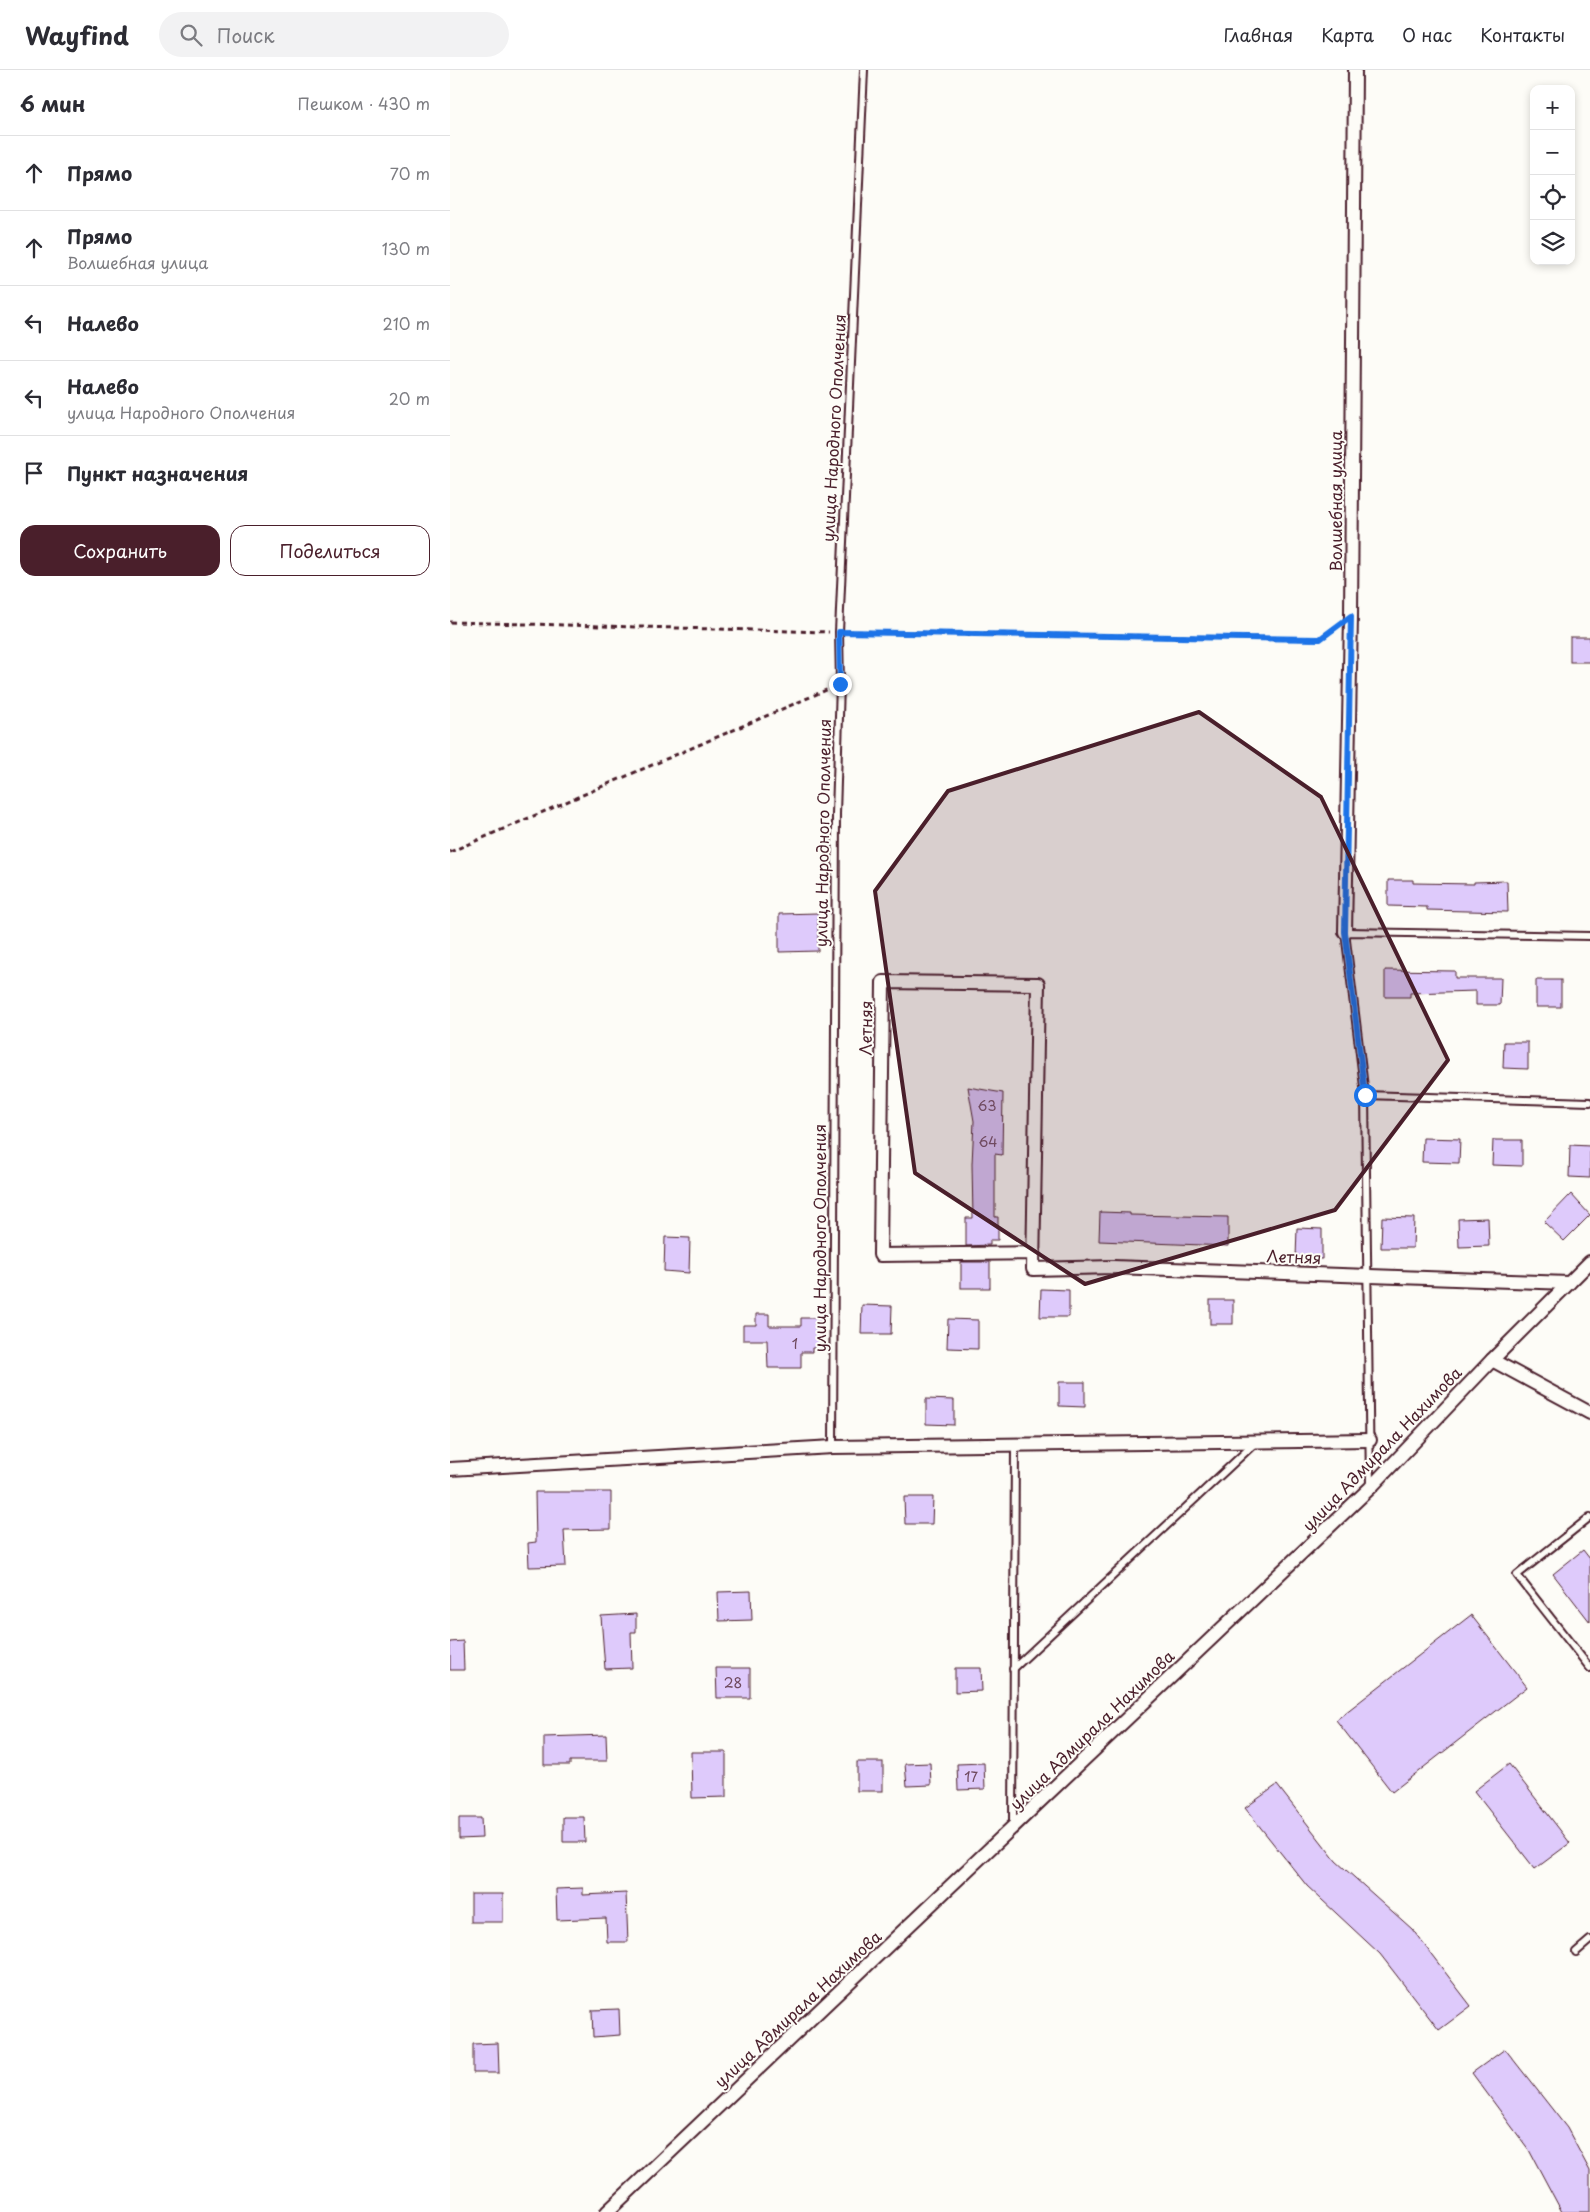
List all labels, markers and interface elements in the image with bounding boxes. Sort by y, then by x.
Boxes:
search box [159,12,509,57]
text: Wayfind [25,17,129,53]
icon: search [177,21,205,49]
text: Поиск [217,21,275,49]
text: Главная [1224,21,1293,48]
text: Карта [1321,21,1374,48]
text: О нас [1402,21,1452,48]
text: Контакты [1480,21,1565,48]
map controls [1530,85,1575,265]
button: + [1530,85,1575,130]
text: 6 мин [20,87,86,119]
text: Пешком · 430 m [298,91,430,115]
button: − [1530,130,1575,175]
icon: ahead [20,159,48,187]
text: Прямо [67,159,132,187]
text: 70 m [390,161,430,185]
button: locate [1530,175,1575,220]
button: layers [1530,220,1575,265]
text: Прямо [67,222,132,250]
icon: ahead [20,234,48,262]
text: 130 m [382,236,430,260]
text: Волшебная улица [67,250,208,274]
icon: left [20,309,48,337]
text: Налево [67,309,139,337]
text: 210 m [382,311,430,335]
street label: улица Народного Ополчения [815,313,851,543]
text: Налево [67,372,139,400]
icon: left [20,384,48,412]
text: 20 m [389,386,430,410]
text: улица Народного Ополчения [67,400,295,424]
street label: Волшебная улица [1323,430,1347,572]
icon: arrive [20,459,48,487]
text: Пункт назначения [67,459,248,487]
button: Сохранить [20,525,220,576]
button: Поделиться [230,525,430,576]
route end [829,673,852,696]
street label: улица Народного Ополчения [808,719,836,947]
street label: Летняя [853,1000,877,1056]
route start [1354,1084,1377,1107]
house number: 63 [978,1095,996,1116]
street label: улица Народного Ополчения [807,1124,831,1352]
house number: 64 [978,1131,998,1152]
street label: Летняя [1266,1243,1322,1269]
house number: 1 [792,1333,798,1354]
street label: улица Адмирала Нахимова [1296,1361,1467,1536]
street label: улица Адмирала Нахимова [1004,1644,1179,1815]
house number: 28 [724,1672,742,1693]
house number: 17 [964,1766,978,1787]
street label: улица Адмирала Нахимова [708,1924,886,2092]

